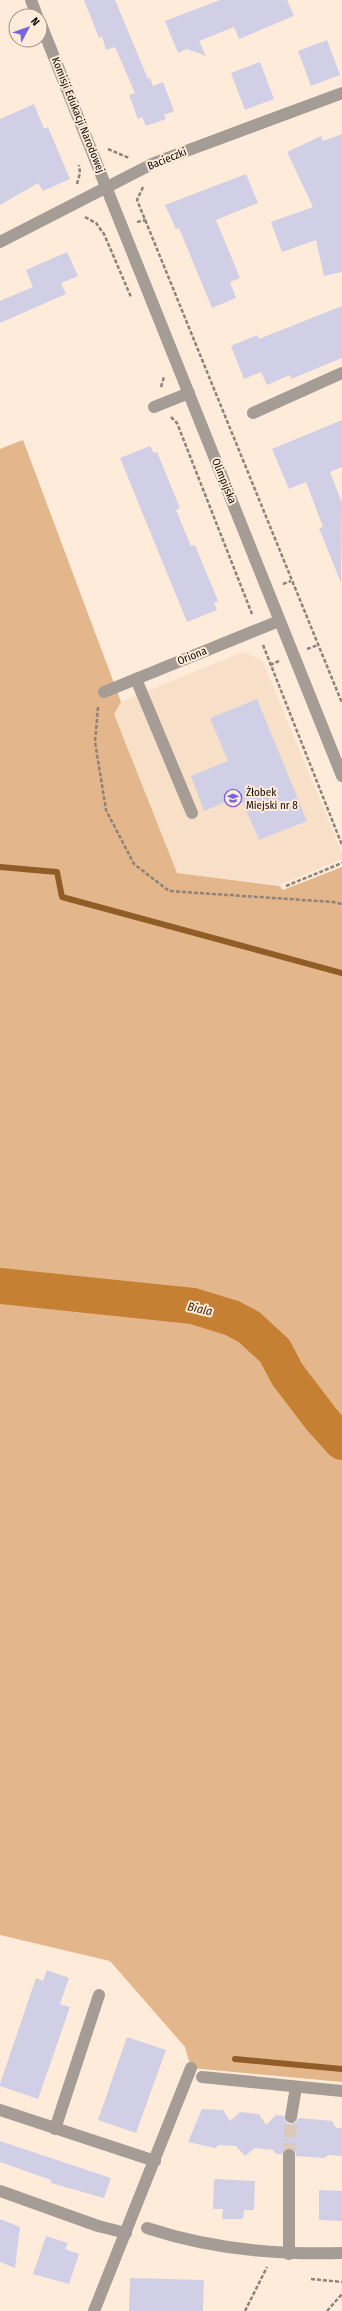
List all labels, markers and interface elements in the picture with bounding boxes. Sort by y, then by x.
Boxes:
north arrow [8,8,48,48]
text: N [28,15,42,29]
street label: Komisji Edukacji Narodowej [49,55,107,175]
street label: Bacieczki [145,145,189,173]
street label: Olimpijska [209,457,239,505]
street label: Oriona [175,644,209,668]
place label: Żłobek Miejski nr 8 [246,785,298,812]
school or university icon: Żłobek Miejski nr 8 [223,788,243,808]
water label: Biala [186,1299,214,1319]

